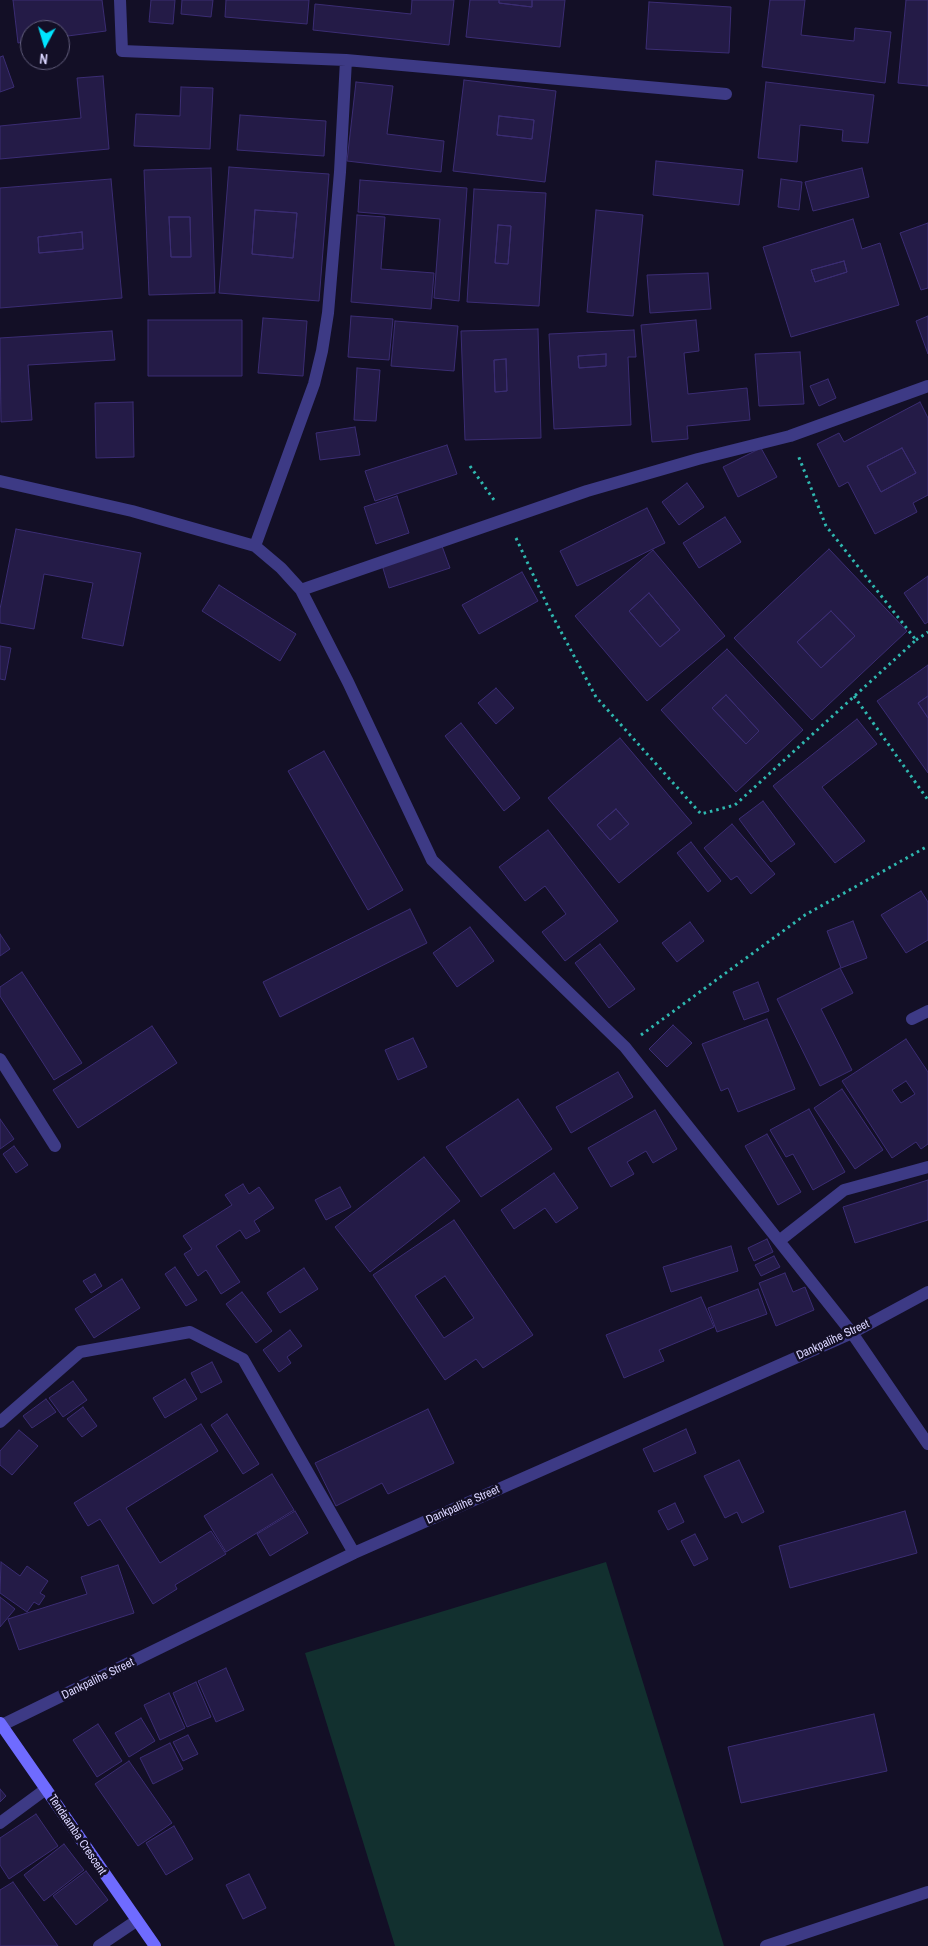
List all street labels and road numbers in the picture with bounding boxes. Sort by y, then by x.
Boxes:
street label: Dankpalihe Street [794,1317,872,1363]
street label: Dankpalihe Street [424,1482,502,1528]
street label: Dankpalihe Street [59,1655,137,1703]
street label: Tendaamba Crescent [45,1792,109,1878]

